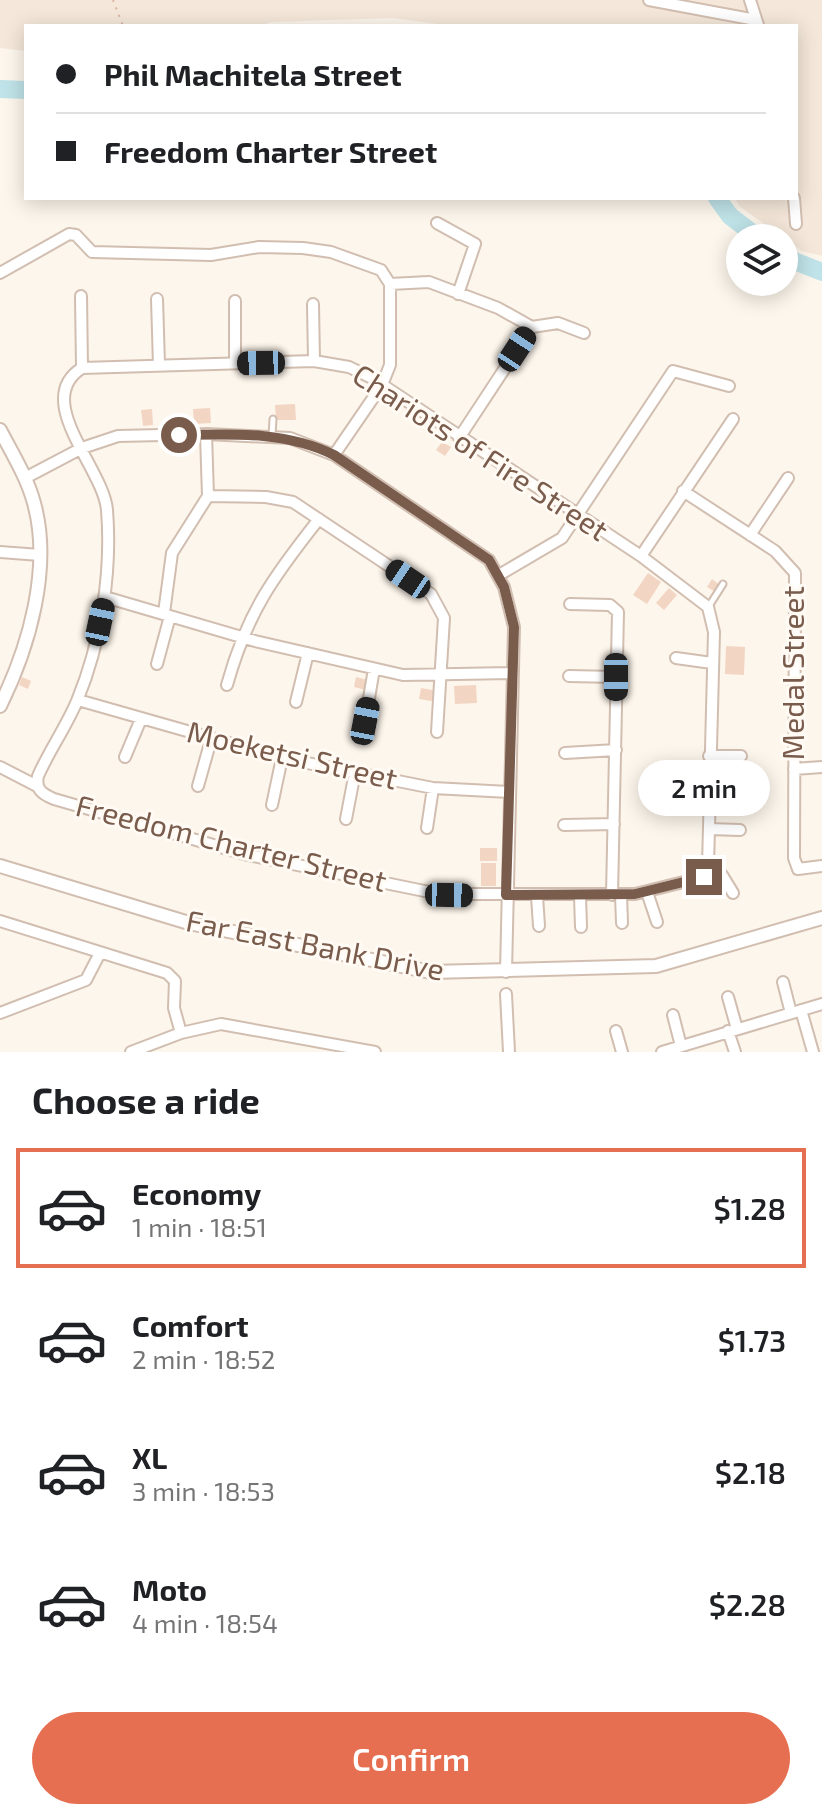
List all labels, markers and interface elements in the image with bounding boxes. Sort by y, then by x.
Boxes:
text: Phil Machitela Street [104,56,402,92]
text: Freedom Charter Street [104,133,437,169]
map controls [726,224,798,296]
button: layers [726,224,798,296]
car [494,322,540,376]
car [237,351,285,375]
street label: Chariots of Fire Street [347,355,615,547]
route start [161,417,197,453]
car [381,556,435,602]
street label: Medal Street [774,586,810,760]
car [83,596,117,648]
car [604,653,628,701]
car [349,695,381,747]
street label: Moeketsi Street [184,712,401,796]
callout: 2 min [638,761,770,817]
text: 2 min [671,772,737,803]
street label: Freedom Charter Street [72,786,390,898]
route end [686,859,722,895]
car [425,883,473,907]
street label: Far East Bank Drive [183,901,447,987]
text: Choose a ride [32,1078,260,1121]
icon: car [36,1172,108,1244]
text: Economy [132,1175,261,1211]
text: $1.28 [713,1190,786,1226]
text: 1 min · 18:51 [132,1211,267,1242]
icon: car [36,1304,108,1376]
text: Comfort [132,1307,249,1343]
text: $1.73 [718,1322,786,1358]
text: 2 min · 18:52 [132,1343,275,1374]
icon: car [36,1436,108,1508]
text: XL [132,1439,167,1475]
text: $2.18 [715,1454,786,1490]
text: 3 min · 18:53 [132,1475,275,1506]
icon: car [36,1568,108,1640]
text: Moto [132,1571,207,1607]
text: $2.28 [709,1586,786,1622]
text: 4 min · 18:54 [132,1607,278,1638]
button: Confirm [32,1712,790,1804]

